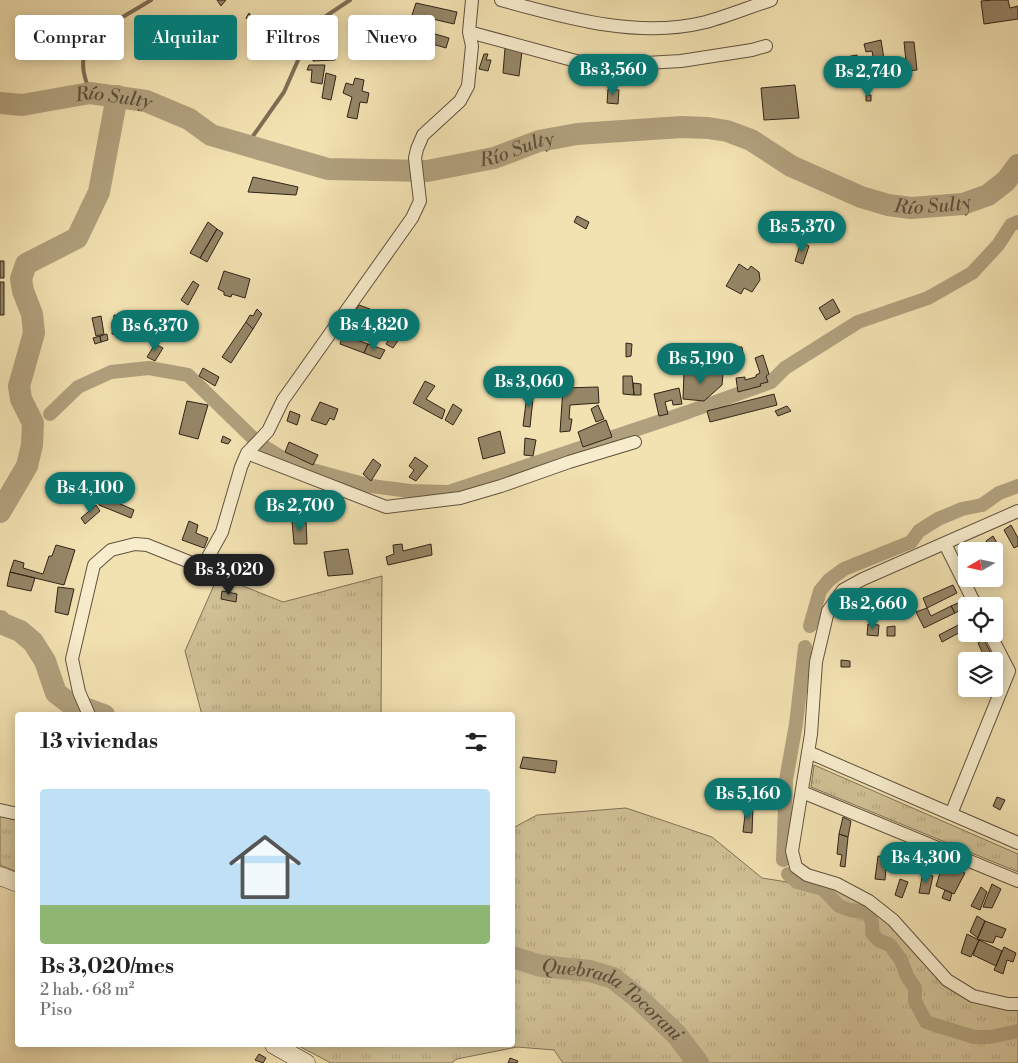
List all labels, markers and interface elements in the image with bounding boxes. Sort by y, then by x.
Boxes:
chip: Comprar [15,15,124,60]
chip: Alquilar [134,15,237,60]
chip: Filtros [247,15,338,60]
chip: Nuevo [348,15,435,60]
pin: Bs 3,560 [561,54,665,96]
pin: Bs 2,740 [816,56,920,98]
text: Bs 3,560 [579,60,647,80]
text: Bs 2,740 [834,62,902,82]
water label: Río Sulty [72,81,157,115]
water label: Río Sulty [477,126,557,173]
water label: Río Sulty [892,190,976,220]
pin: Bs 5,370 [750,210,854,253]
text: Bs 5,370 [769,217,835,237]
pin: Bs 4,820 [322,308,426,351]
pin: Bs 6,370 [103,310,207,352]
text: Bs 4,820 [340,315,408,335]
text: Bs 6,370 [122,316,188,336]
pin: Bs 5,190 [649,342,753,385]
text: Bs 5,190 [668,349,734,369]
pin: Bs 3,060 [477,366,581,408]
text: Bs 3,060 [494,372,564,392]
pin: Bs 4,100 [38,472,142,514]
text: Bs 4,100 [56,478,124,498]
pin: Bs 2,700 [248,490,352,532]
text: Bs 2,700 [266,496,334,516]
north arrow [958,542,1002,588]
map controls [958,542,1003,697]
pin: Bs 3,020 [177,554,281,596]
text: Bs 3,020 [194,560,264,580]
pin: Bs 2,660 [821,588,925,630]
text: Bs 2,660 [839,594,907,614]
button: locate [958,597,1003,642]
button: layers [958,652,1003,697]
icon: filters [462,728,490,756]
text: 13 viviendas [40,729,158,755]
pin: Bs 5,160 [696,778,800,820]
text: Bs 5,160 [715,784,781,804]
icon: home [220,822,310,912]
pin: Bs 4,300 [874,842,978,884]
text: Bs 4,300 [891,848,961,868]
text: Bs 3,020/mes [40,954,174,980]
water label: Quebrada Tocorani [540,954,689,1045]
text: 2 hab. · 68 m² [40,980,134,1000]
text: Piso [40,1000,72,1020]

